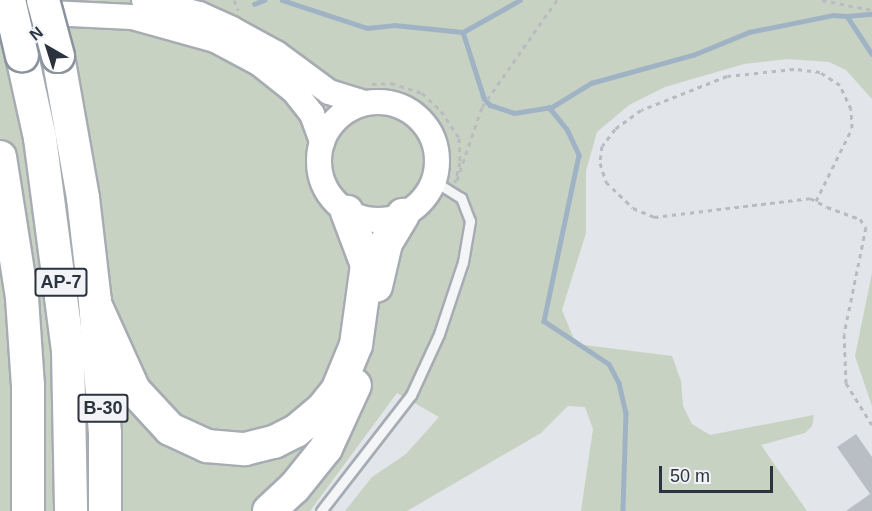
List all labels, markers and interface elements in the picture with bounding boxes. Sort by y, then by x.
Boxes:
north arrow [18,18,78,78]
text: N [27,23,46,44]
road number: AP-7 [34,267,88,297]
road number: B-30 [76,393,130,423]
scale bar [662,454,776,492]
text: 50 m [670,466,710,486]

